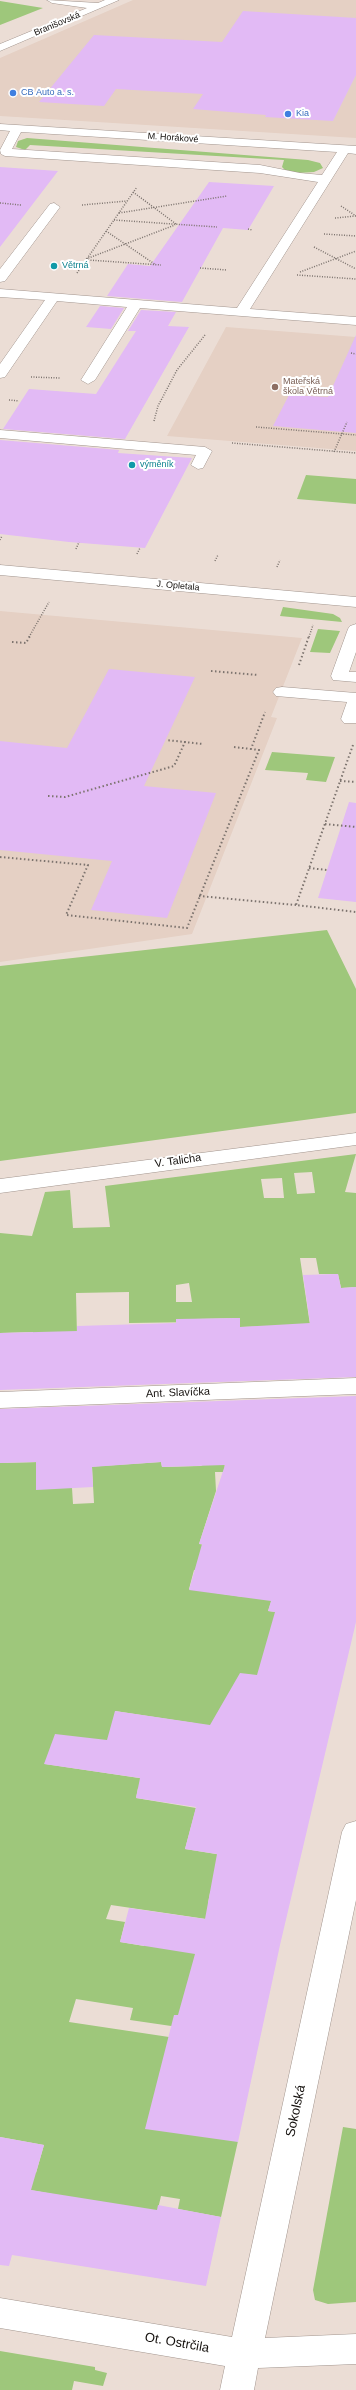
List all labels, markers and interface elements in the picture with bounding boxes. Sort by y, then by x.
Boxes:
street label: Branišovská [32,9,82,39]
marker: CB Auto a. s. [8,88,18,98]
place label: CB Auto a. s. [21,88,74,98]
marker: Kia [283,109,293,119]
place label: Kia [296,109,309,119]
street label: M. Horákové [147,131,199,145]
marker: Větrná [49,261,59,271]
place label: Větrná [62,261,89,271]
place label: Mateřská škola Větrná [283,377,333,398]
marker: Mateřská škola Větrná [270,382,280,392]
marker: výměník [127,460,137,470]
place label: výměník [140,460,174,470]
street label: J. Opletala [156,579,200,593]
street label: V. Talicha [154,1151,202,1171]
street label: Ant. Slavíčka [146,1385,210,1401]
street label: Sokolská [283,2084,309,2138]
street label: Ot. Ostrčila [144,2330,210,2356]

